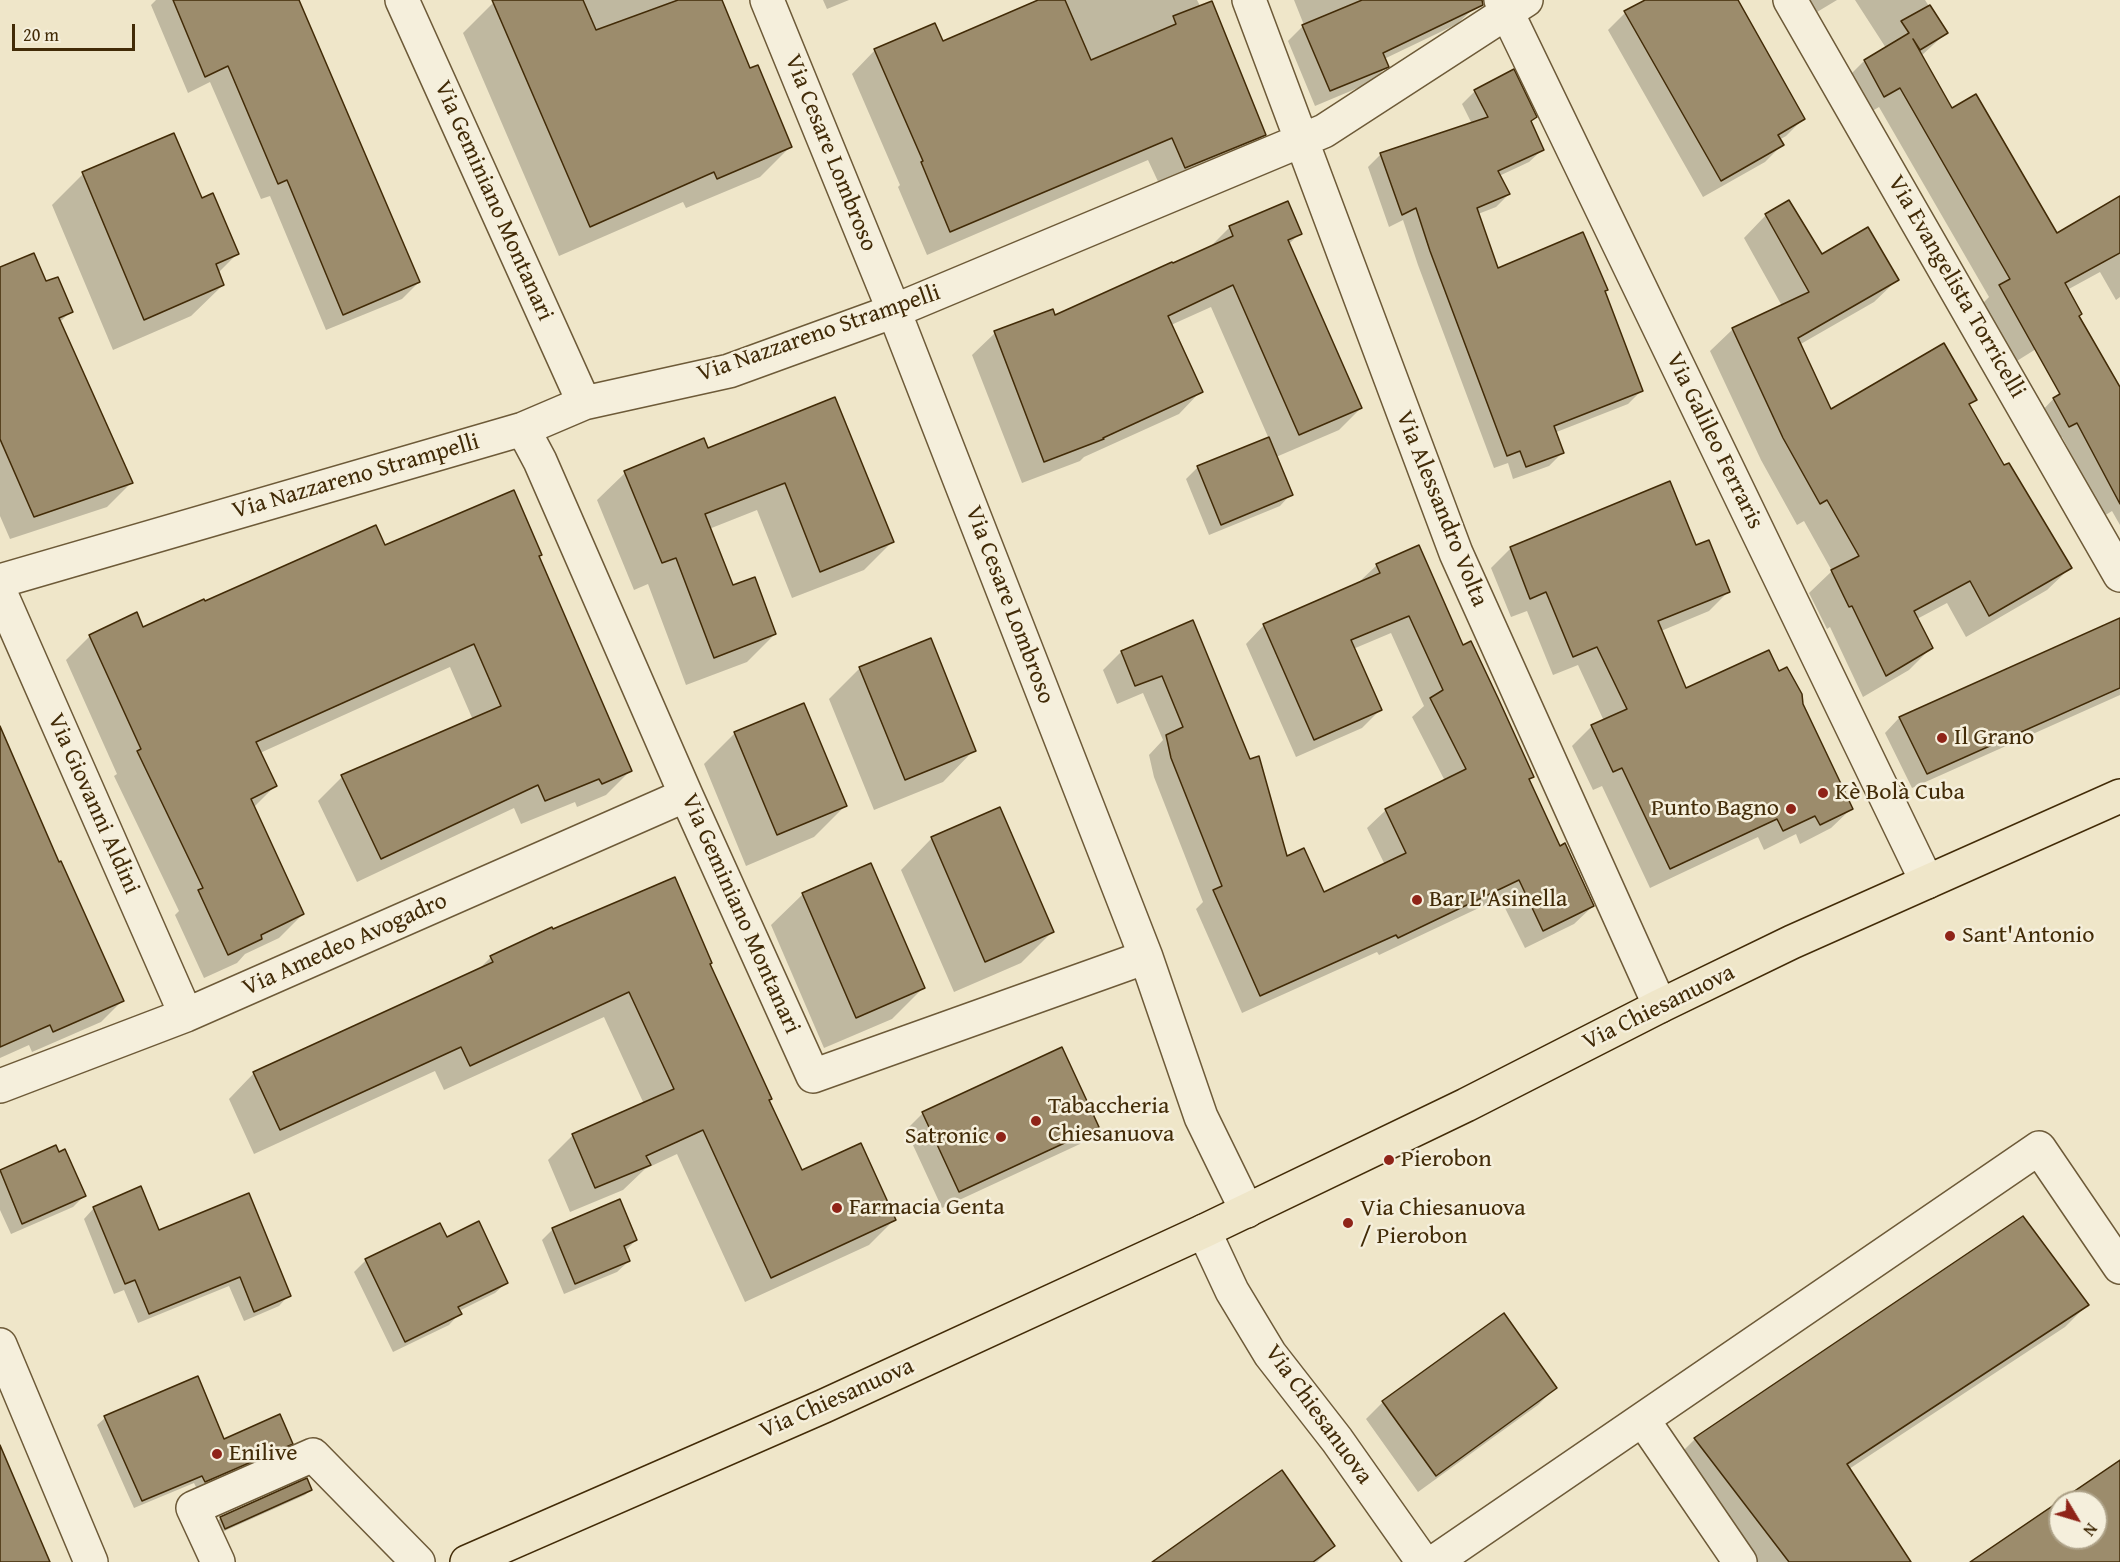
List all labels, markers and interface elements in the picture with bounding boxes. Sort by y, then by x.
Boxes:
scale bar [15,12,138,50]
text: 20 m [23,21,59,48]
street label: Via Cesare Lombroso [777,50,883,256]
street label: Via Geminiano Montanari [427,76,559,326]
street label: Via Evangelista Torricelli [1880,171,2032,403]
street label: Via Nazzareno Strampelli [694,279,944,389]
street label: Via Galileo Ferraris [1659,348,1769,534]
street label: Via Alessandro Volta [1389,407,1493,611]
street label: Via Nazzareno Strampelli [229,428,483,526]
street label: Via Cesare Lombroso [958,502,1060,708]
street label: Via Giovanni Aldini [40,709,146,899]
place label: Il Grano [1954,724,2034,752]
marker: Il Grano [1935,731,1949,745]
place label: Kè Bolà Cuba [1835,779,1965,807]
marker: Kè Bolà Cuba [1816,786,1830,800]
street label: Via Geminiano Montanari [674,789,806,1039]
place label: Punto Bagno [1651,795,1779,823]
marker: Punto Bagno [1784,802,1798,816]
place label: Bar L'Asinella [1429,886,1567,914]
street label: Via Amedeo Avogadro [238,887,452,1003]
marker: Bar L'Asinella [1410,893,1424,907]
place label: Sant'Antonio [1962,922,2094,950]
marker: Sant'Antonio [1943,929,1957,943]
street label: Via Chiesanuova [1578,959,1740,1057]
place label: Tabaccheria Chiesanuova [1048,1093,1174,1149]
marker: Tabaccheria Chiesanuova [1029,1114,1043,1128]
place label: Satronic [905,1123,989,1151]
marker: Satronic [994,1130,1008,1144]
place label: Pierobon [1401,1146,1492,1174]
marker: Pierobon [1382,1153,1396,1167]
place label: Farmacia Genta [849,1194,1005,1222]
place label: Via Chiesanuova / Pierobon [1360,1195,1526,1251]
marker: Farmacia Genta [830,1201,844,1215]
marker: Via Chiesanuova / Pierobon [1341,1216,1355,1230]
street label: Via Chiesanuova [1258,1340,1378,1490]
street label: Via Chiesanuova [756,1352,918,1446]
place label: Enilive [229,1440,297,1468]
marker: Enilive [210,1447,224,1461]
north arrow [2048,1490,2108,1550]
text: N [2078,1518,2103,1541]

